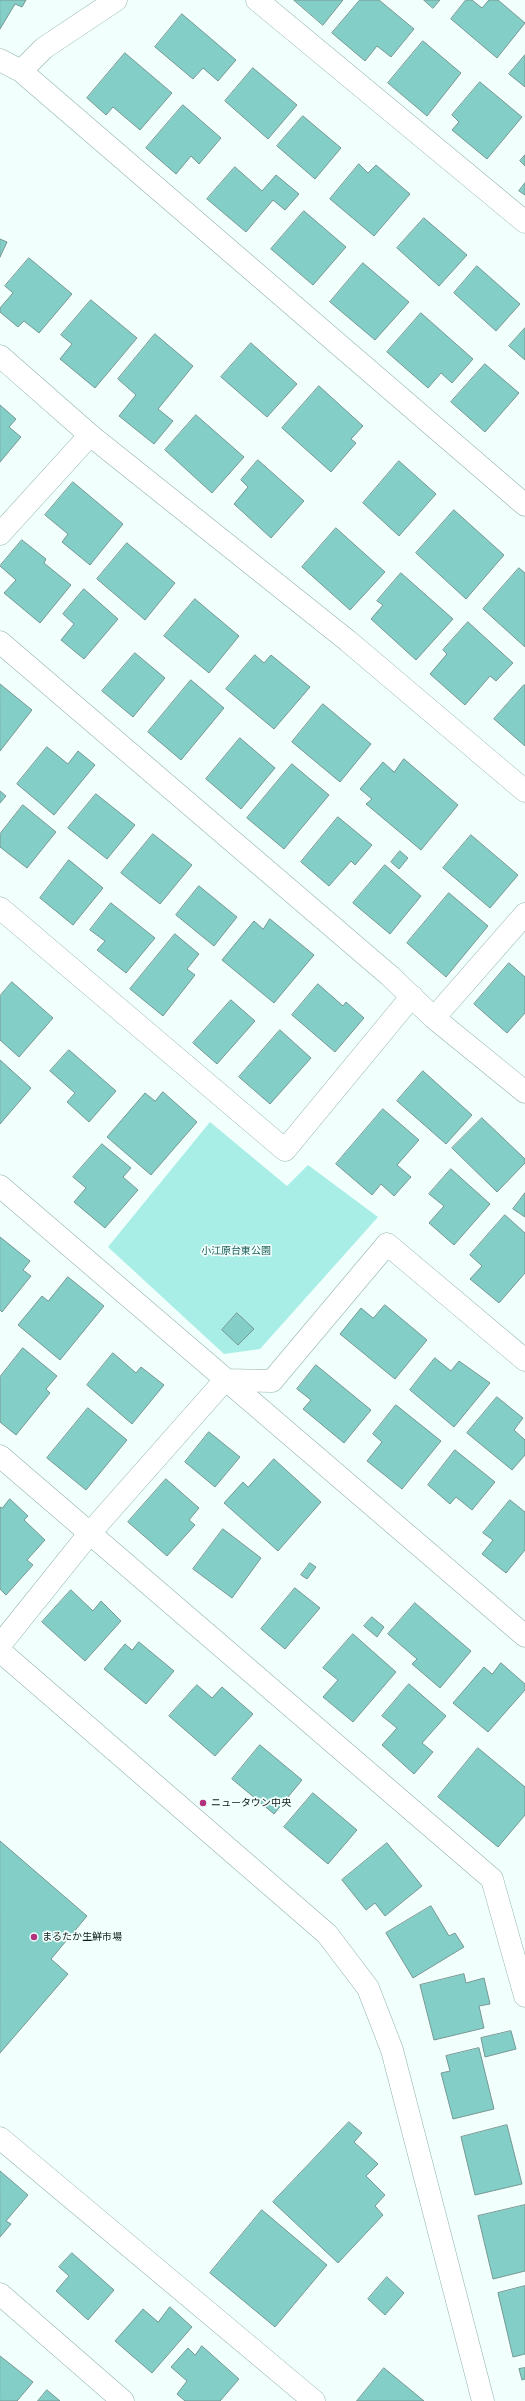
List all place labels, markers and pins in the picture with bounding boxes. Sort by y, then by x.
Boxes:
place label: ニュータウン中央 [211,1797,291,1809]
marker: ニュータウン中央 [198,1798,208,1808]
place label: まるたか生鮮市場 [42,1931,122,1943]
marker: まるたか生鮮市場 [29,1932,39,1942]

